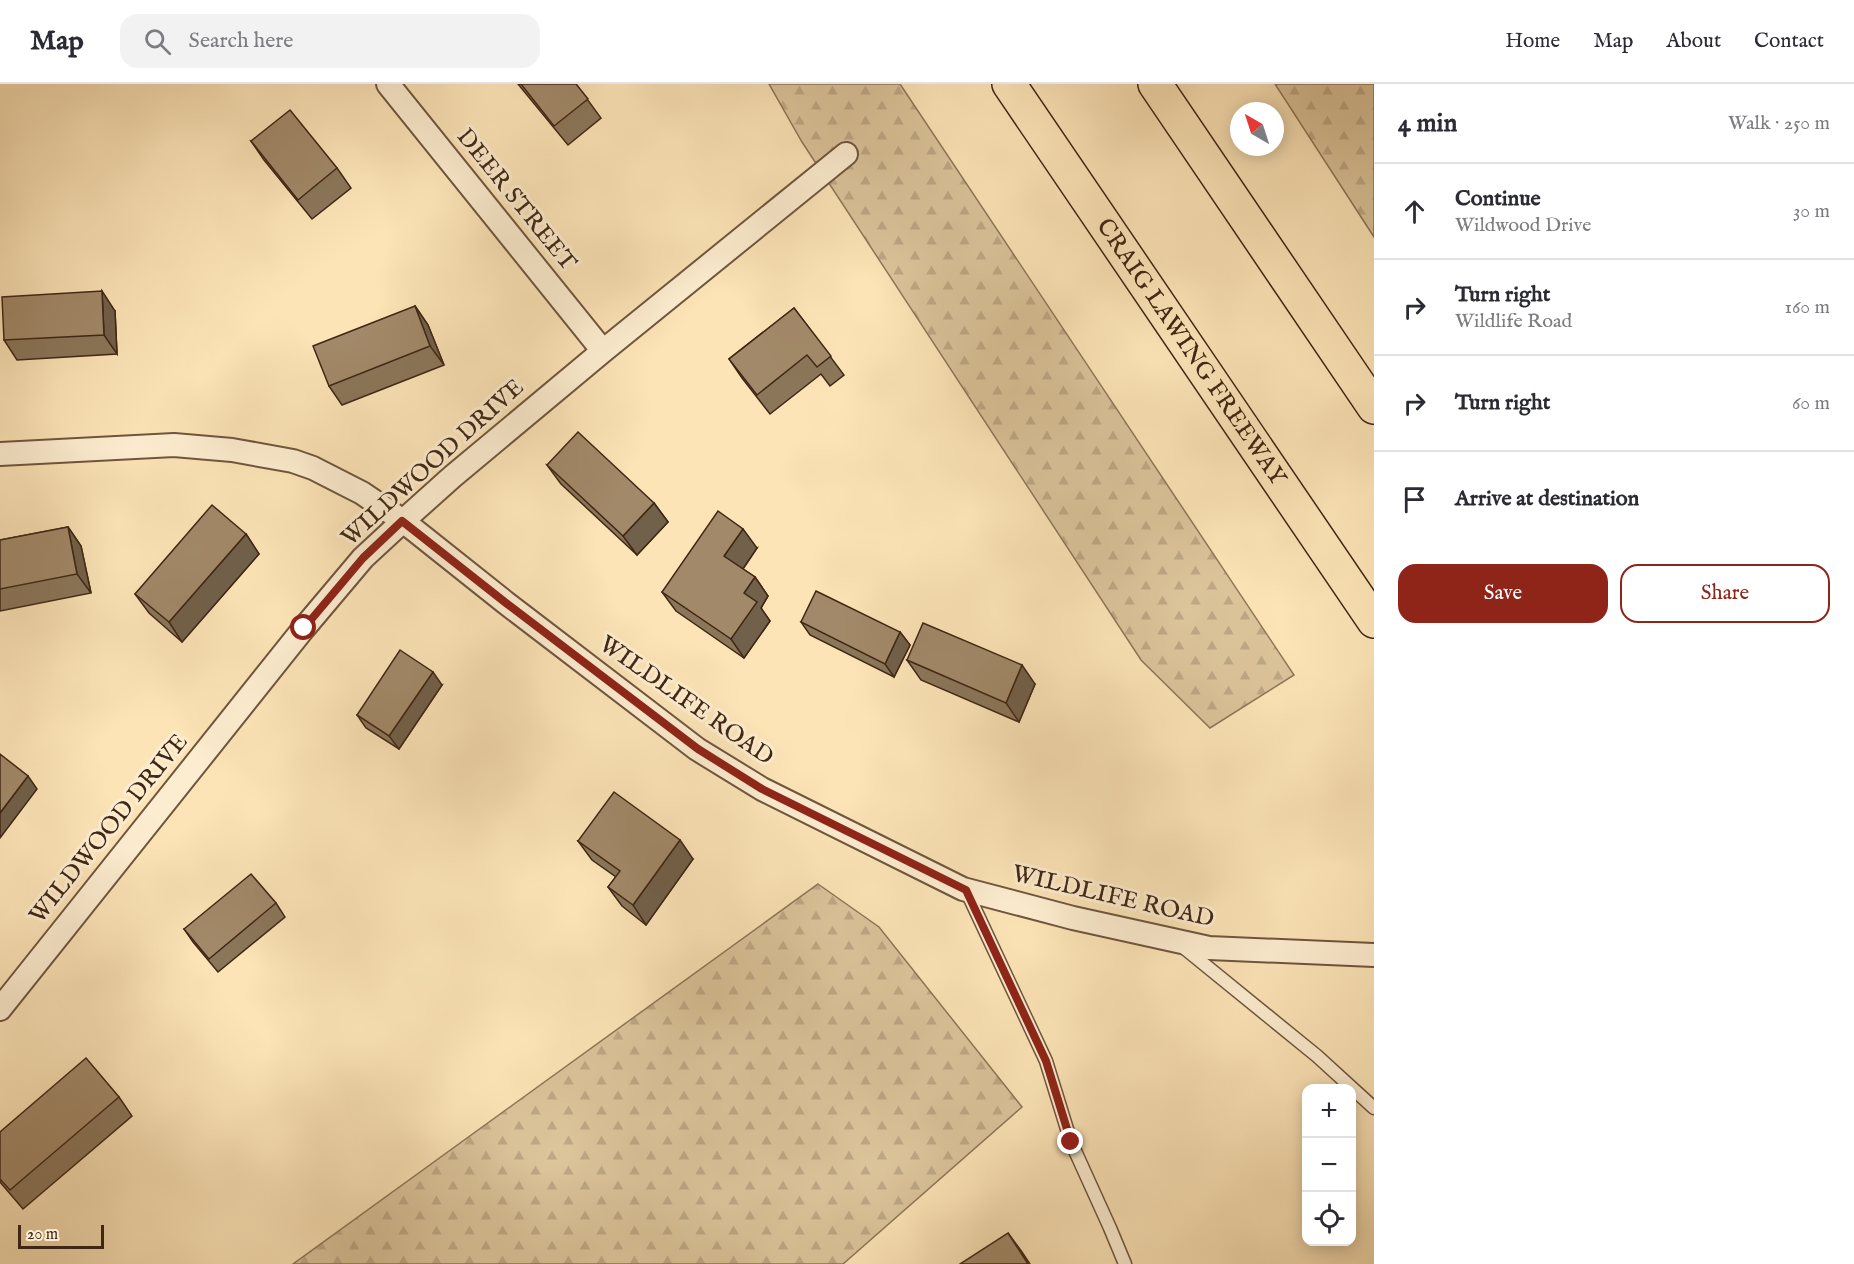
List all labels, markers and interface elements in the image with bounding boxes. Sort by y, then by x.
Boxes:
search box [120,14,540,68]
text: Map [30,24,84,59]
icon: search [141,25,174,58]
text: Search here [189,27,293,55]
text: Home [1505,28,1560,55]
text: Map [1593,28,1633,55]
text: About [1666,28,1721,55]
text: Contact [1754,28,1824,55]
north arrow [1230,102,1284,156]
text: 4 min [1398,107,1457,140]
text: Walk · 250 m [1728,111,1830,136]
street label: DEER STREET [449,123,583,278]
text: Continue [1455,185,1541,213]
icon: ahead [1398,195,1431,228]
text: 30 m [1793,199,1830,224]
street label: CRAIG LAWING FREEWAY [1089,212,1294,493]
text: Wildwood Drive [1455,213,1591,238]
text: Turn right [1455,281,1550,309]
icon: right [1398,291,1431,324]
text: 160 m [1784,295,1830,320]
text: Wildlife Road [1455,309,1572,334]
street label: WILDWOOD DRIVE [335,373,531,553]
icon: right [1398,387,1431,420]
text: Turn right [1455,389,1550,417]
text: 60 m [1792,391,1830,416]
icon: arrive [1398,483,1431,516]
text: Arrive at destination [1455,485,1639,513]
button: Save [1398,564,1608,623]
button: Share [1620,564,1830,623]
route start [290,614,316,640]
street label: WILDLIFE ROAD [593,629,779,773]
street label: WILDWOOD DRIVE [23,728,195,930]
street label: WILDLIFE ROAD [1009,859,1217,935]
map controls [1302,1084,1356,1246]
button: + [1302,1084,1356,1138]
route end [1057,1128,1083,1154]
button: − [1302,1138,1356,1192]
button: locate [1302,1192,1356,1246]
scale bar [18,1222,104,1250]
text: 20 m [27,1225,58,1245]

